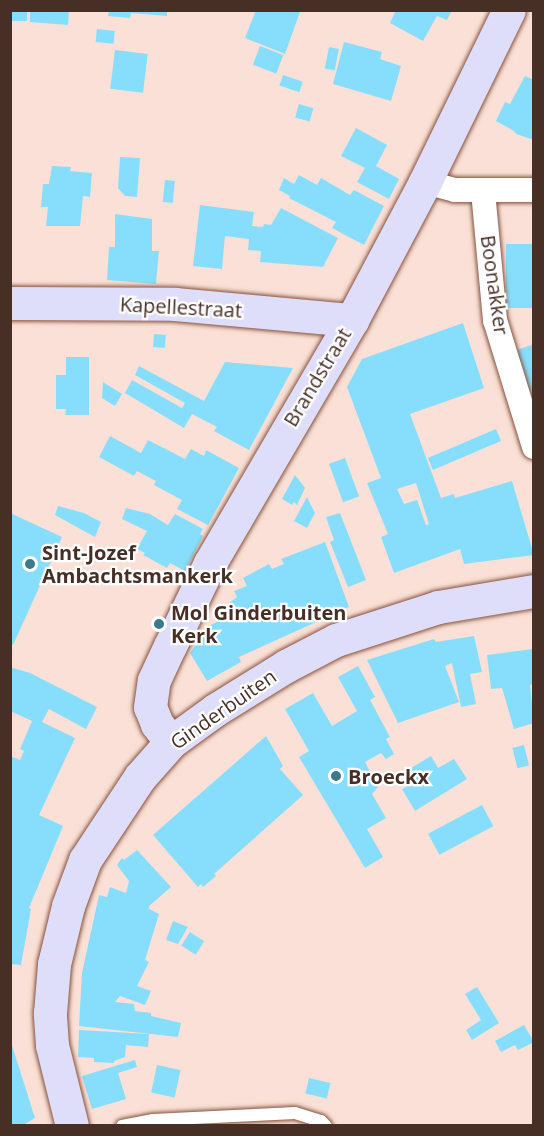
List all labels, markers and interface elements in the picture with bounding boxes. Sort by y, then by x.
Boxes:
street label: Boonakker [476,233,514,337]
street label: Kapellestraat [119,292,243,322]
street label: Brandstraat [278,323,356,431]
place label: Sint-Jozef Ambachtsmankerk [42,540,233,587]
marker: Sint-Jozef Ambachtsmankerk [23,557,37,571]
place label: Mol Ginderbuiten Kerk [171,600,346,647]
marker: Mol Ginderbuiten Kerk [152,617,166,631]
street label: Ginderbuiten [165,664,281,754]
place label: Broeckx [348,764,429,788]
marker: Broeckx [329,769,343,783]

